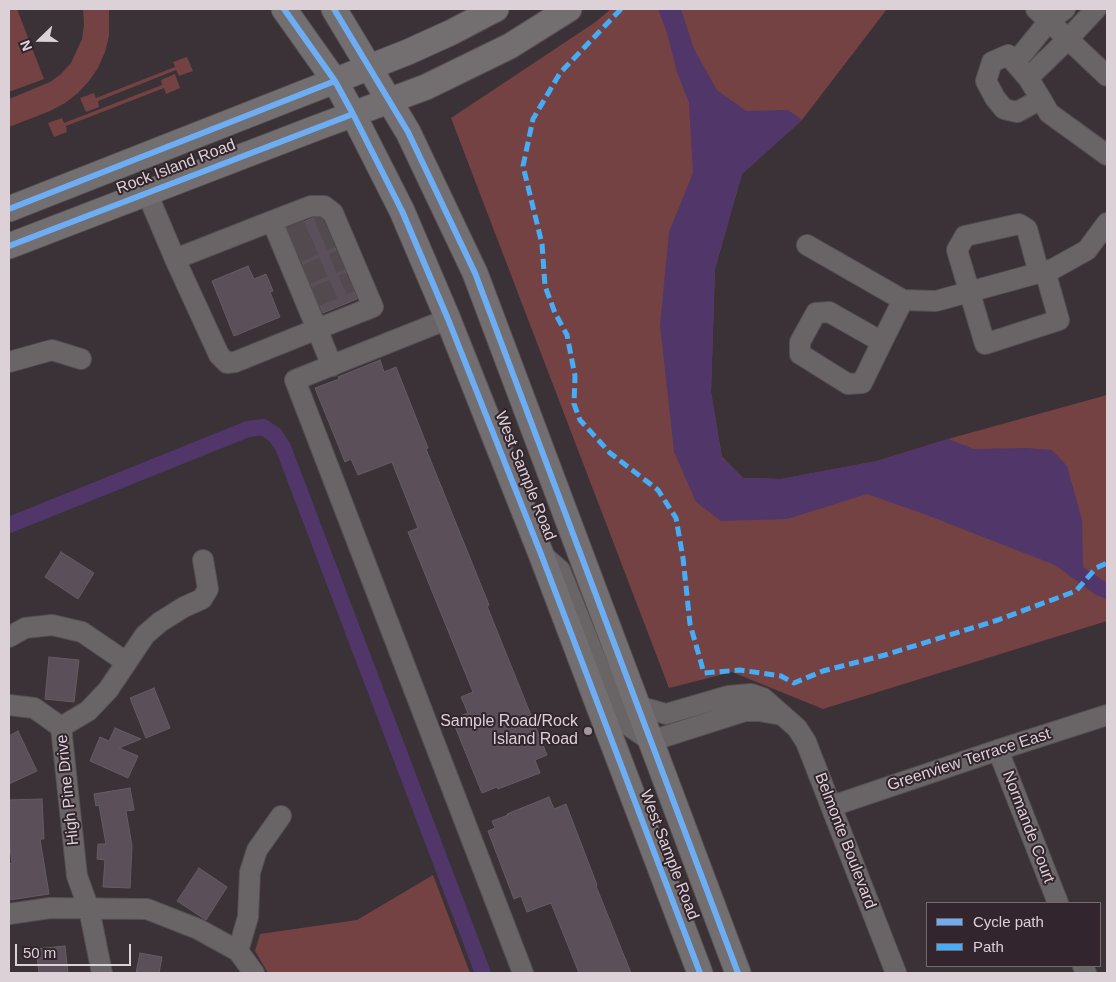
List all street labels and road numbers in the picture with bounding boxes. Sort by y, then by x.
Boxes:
street label: Rock Island Road [114,135,238,199]
street label: West Sample Road [490,409,560,543]
street label: Greenview Terrace East [885,724,1053,796]
street label: High Pine Drive [53,734,83,846]
street label: Normande Court [998,768,1058,886]
street label: Belmonte Boulevard [810,770,880,912]
street label: West Sample Road [635,787,703,923]

